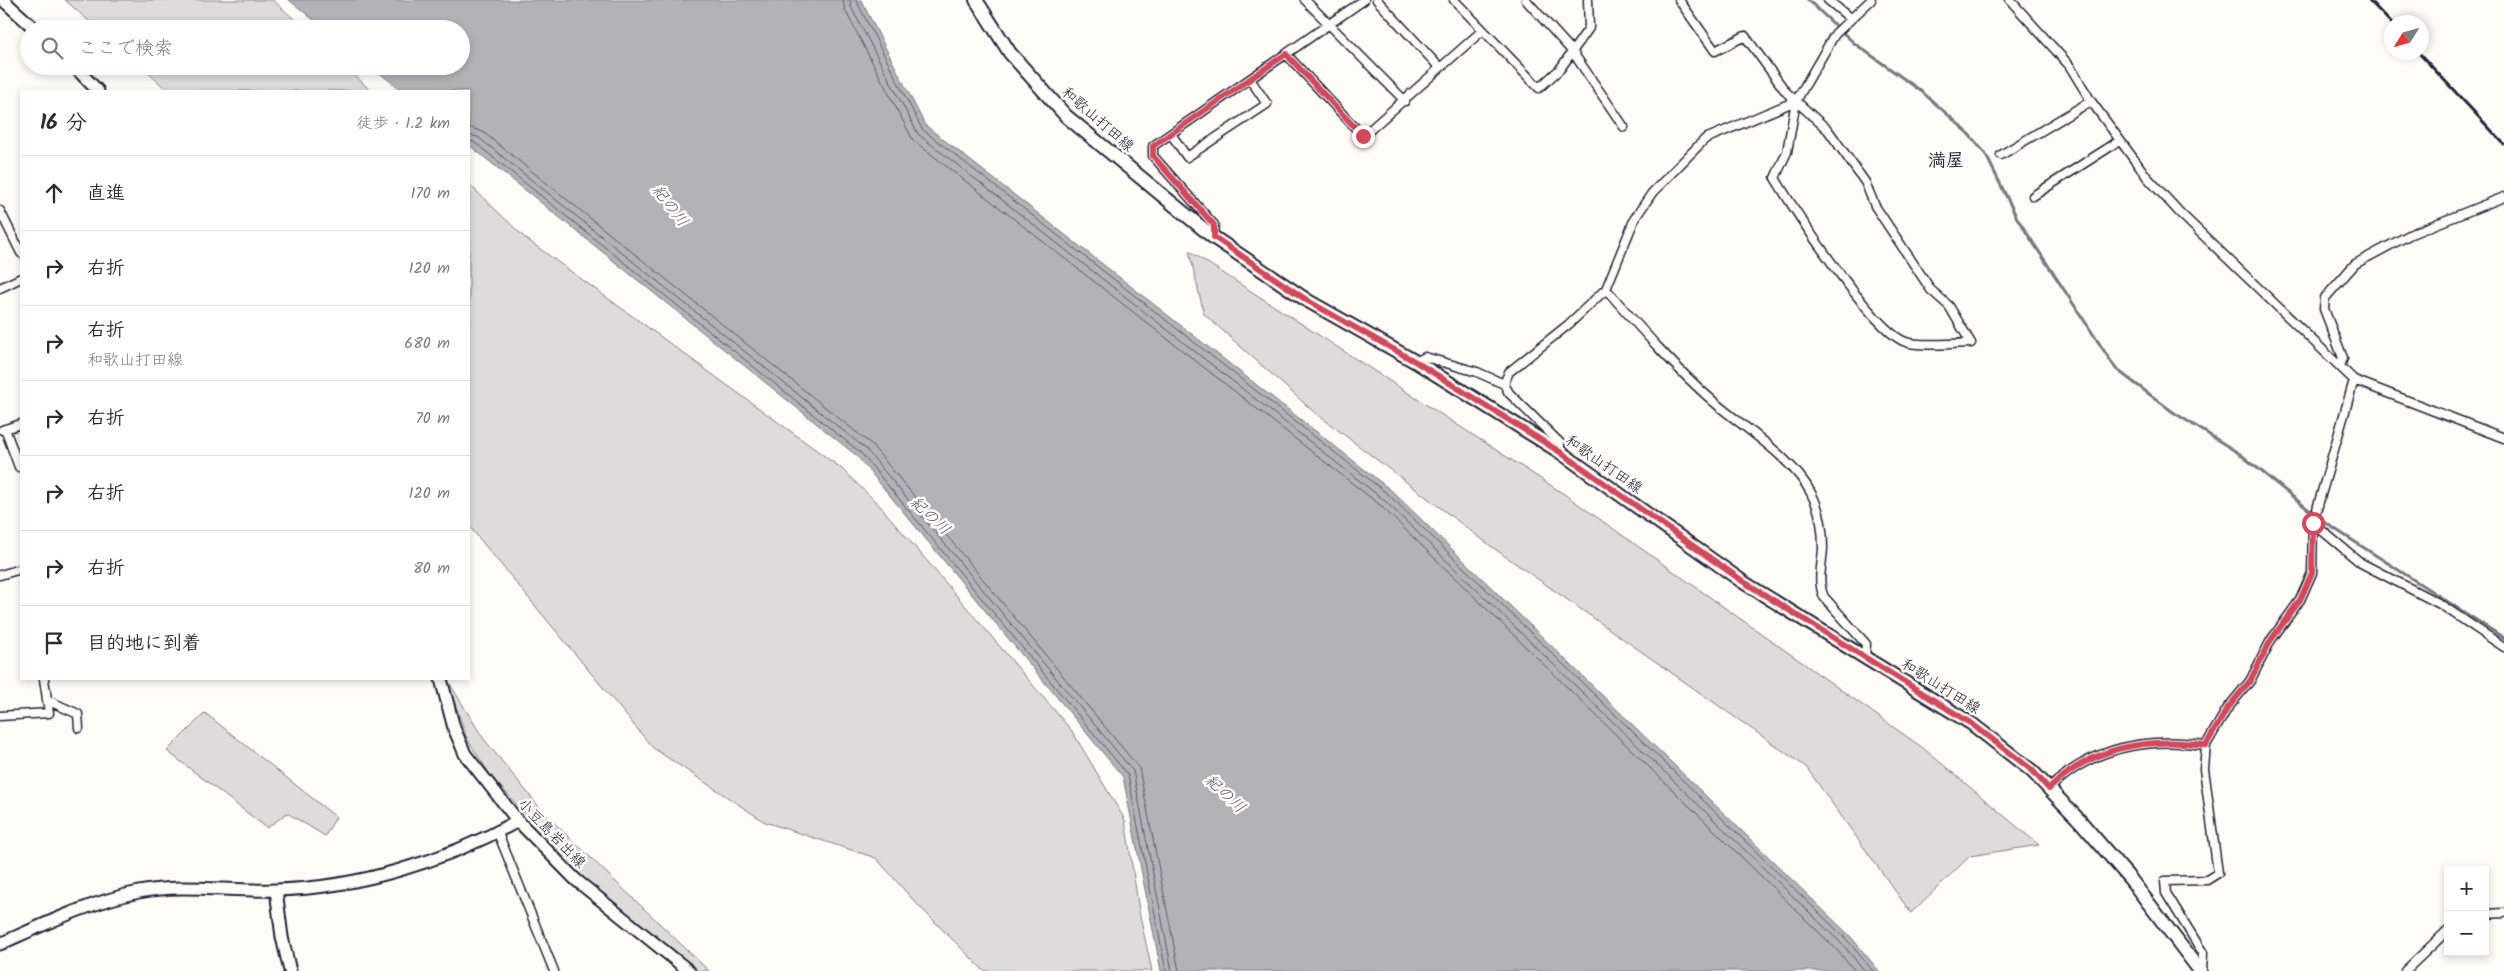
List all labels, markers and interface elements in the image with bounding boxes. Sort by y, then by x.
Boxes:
north arrow [2384,15,2429,60]
search box [20,20,470,75]
icon: search [38,34,66,62]
text: ここで検索 [78,34,173,64]
street label: 和歌山打田線 [1056,81,1139,158]
text: 16 分 [40,107,87,140]
text: 徒歩 · 1.2 km [357,111,450,136]
route end [1352,125,1375,148]
district label: 満屋 [1928,147,1964,176]
icon: ahead [40,179,68,207]
text: 直進 [87,179,125,209]
water label: 紀の川 [645,179,694,233]
text: 170 m [410,181,450,206]
icon: right [40,254,68,282]
text: 右折 [87,254,125,284]
text: 120 m [409,256,450,281]
text: 右折 [87,316,125,346]
icon: right [40,329,68,357]
text: 680 m [404,331,450,356]
text: 和歌山打田線 [87,348,183,373]
icon: right [40,404,68,432]
text: 右折 [87,404,125,434]
text: 70 m [415,406,450,431]
street label: 和歌山打田線 [1560,429,1647,500]
icon: right [40,479,68,507]
text: 右折 [87,479,125,509]
text: 120 m [409,481,450,506]
water label: 紀の川 [904,491,956,542]
route start [2302,512,2325,535]
icon: right [40,554,68,582]
text: 右折 [87,554,125,584]
text: 80 m [413,556,450,581]
icon: arrive [40,629,68,657]
text: 目的地に到着 [87,629,201,659]
street label: 和歌山打田線 [1896,653,1985,721]
water label: 紀の川 [1199,769,1251,820]
street label: 小豆島岩出線 [511,793,591,874]
map controls [2444,866,2489,956]
button: + [2444,866,2489,911]
button: − [2444,911,2489,956]

